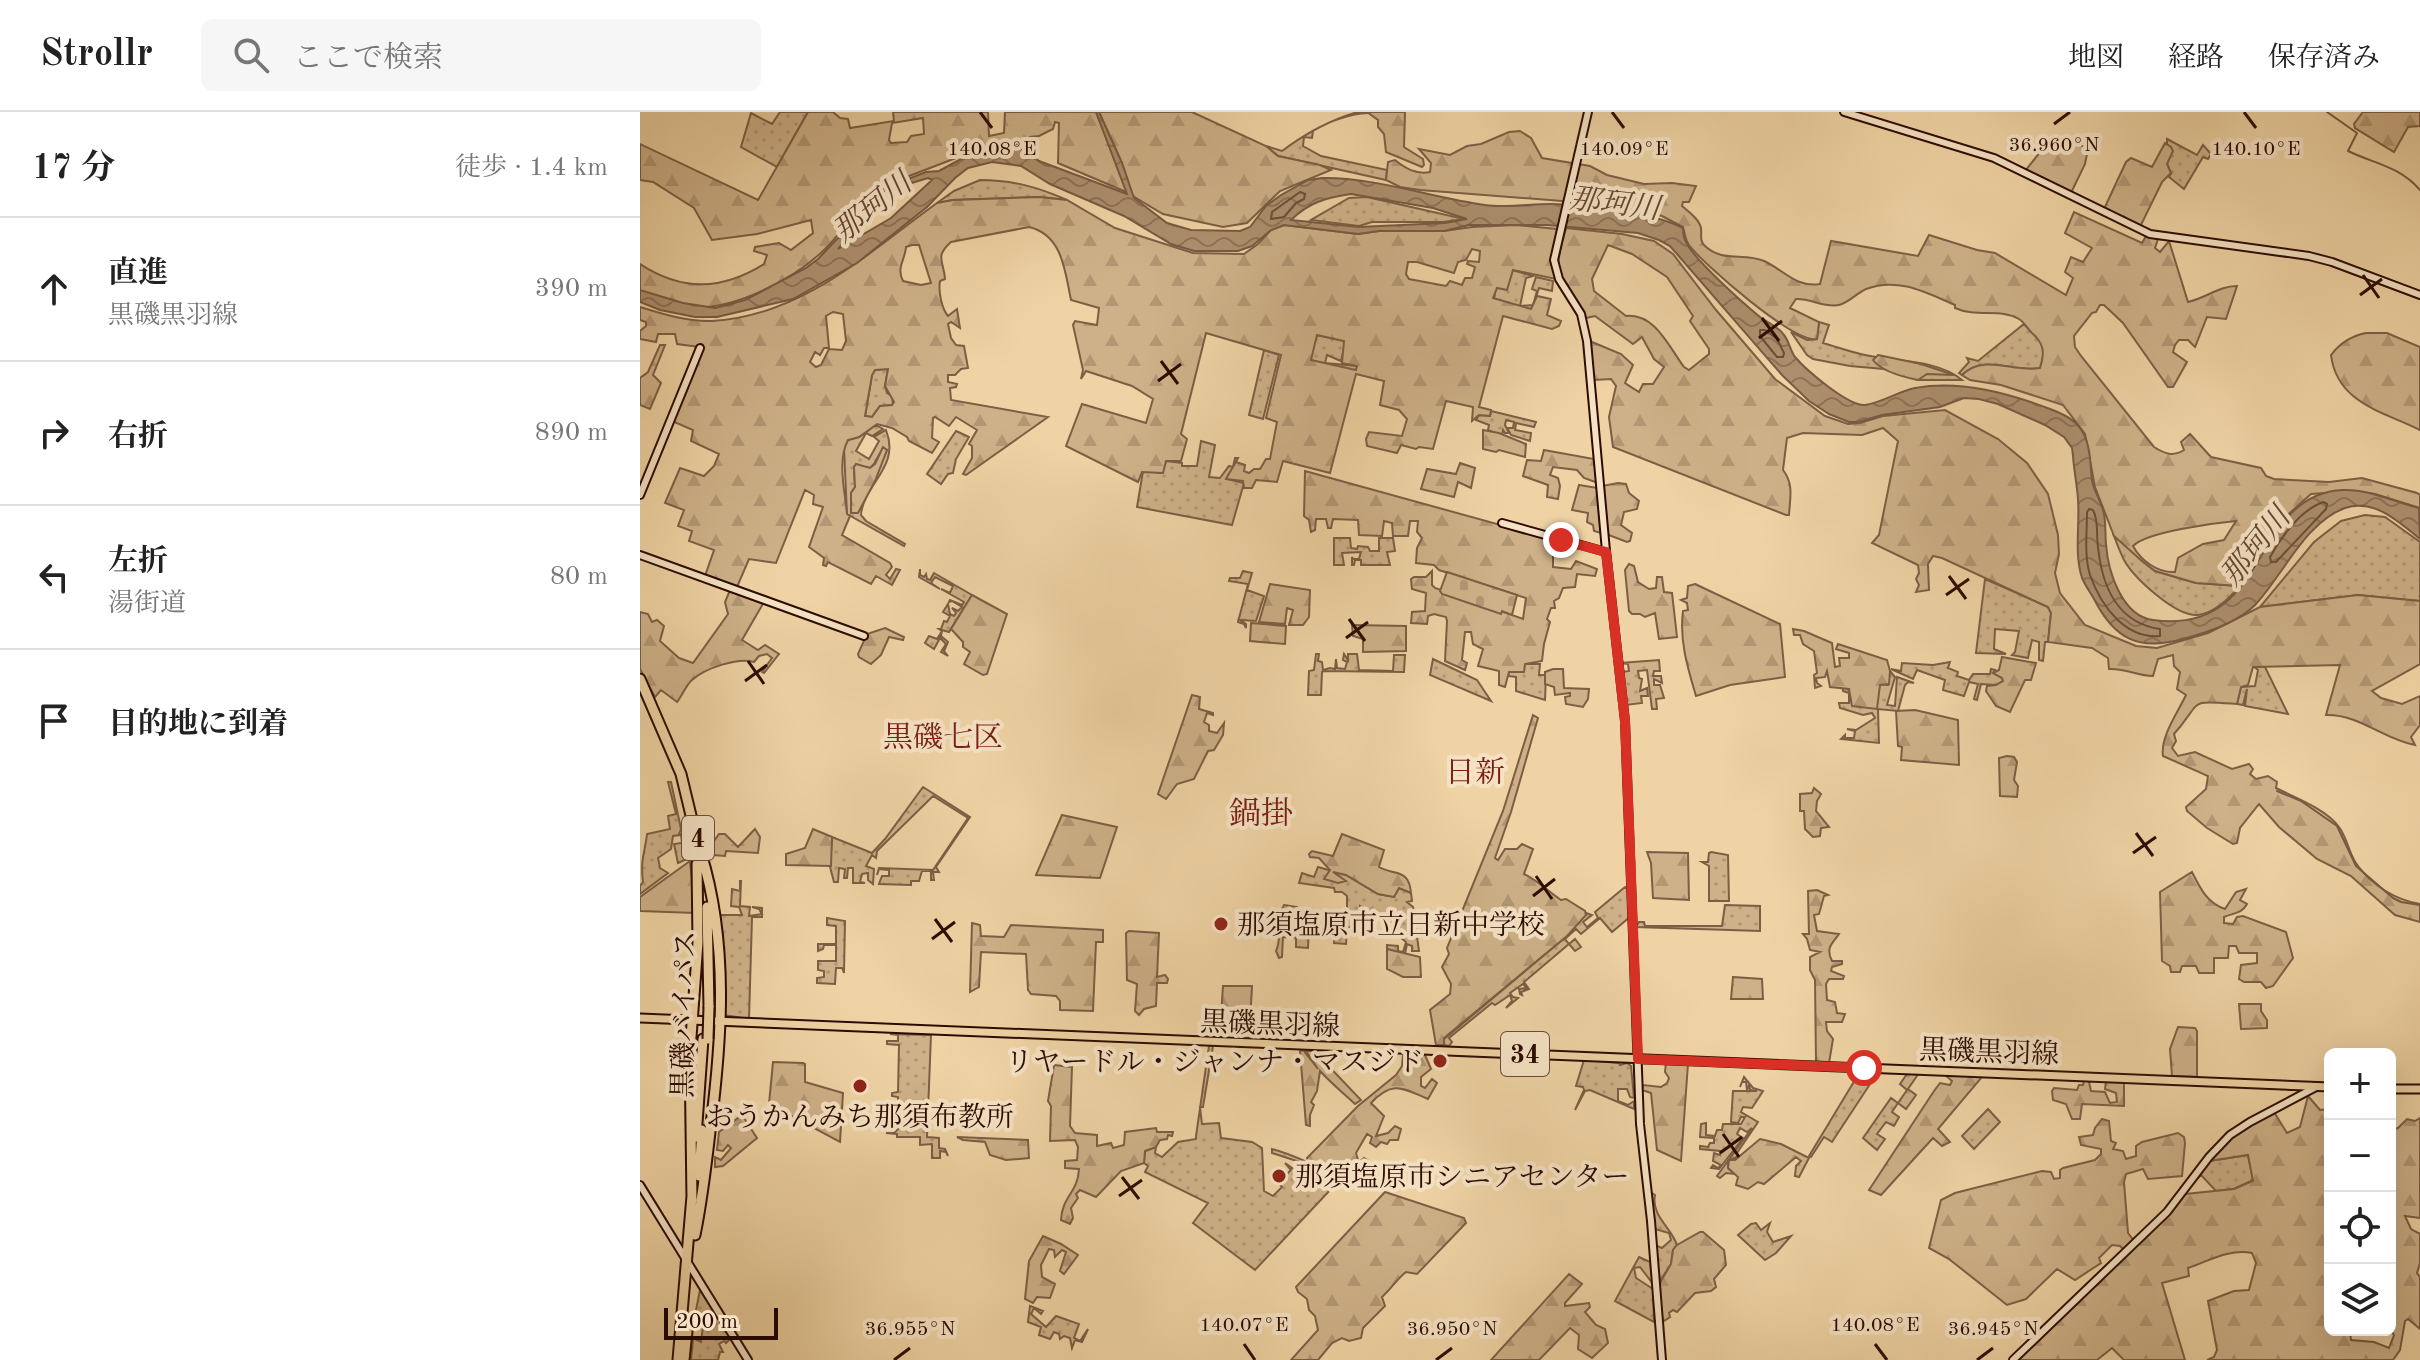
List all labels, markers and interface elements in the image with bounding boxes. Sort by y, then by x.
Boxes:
search box [201,19,761,91]
icon: search [229,33,273,77]
text: Strollr [40,36,153,74]
text: ここで検索 [293,44,443,74]
text: 地図 [2068,45,2124,73]
text: 経路 [2168,45,2224,73]
text: 保存済み [2268,45,2380,73]
text: 36.960°N [2009,136,2099,156]
text: 140.08°E [948,140,1037,160]
text: 140.09°E [1580,140,1669,160]
text: 140.10°E [2212,140,2301,160]
text: 17 分 [32,152,115,186]
text: 徒歩 · 1.4 km [455,155,608,181]
water label: 那珂川 [828,165,920,249]
water label: 那珂川 [1568,183,1664,226]
text: 直進 [108,259,168,289]
icon: ahead [32,267,76,311]
text: 390 m [535,276,608,302]
text: 黒磯黒羽線 [108,303,238,329]
icon: right [32,411,76,455]
text: 890 m [535,420,608,446]
text: 右折 [108,422,168,452]
water label: 那珂川 [2215,499,2298,592]
route end [1543,522,1579,558]
text: 左折 [108,547,168,577]
icon: left [32,555,76,599]
text: 80 m [550,564,608,590]
text: 湯街道 [108,591,186,617]
icon: arrive [32,699,76,743]
text: 目的地に到着 [108,710,288,740]
district label: 黒磯七区 [883,722,1003,754]
district label: 日新 [1445,757,1505,789]
district label: 鍋掛 [1229,797,1293,832]
road number: 4 [682,816,714,860]
place label: 那須塩原市立日新中学校 [1237,910,1545,941]
marker: 那須塩原市立日新中学校 [1212,915,1230,933]
street label: 黒磯バイパス [668,930,701,1098]
street label: 黒磯黒羽線 [1199,1007,1340,1042]
road number: 34 [1501,1032,1549,1076]
street label: 黒磯黒羽線 [1918,1035,2059,1070]
place label: リヤードル・ジャンナ・マスジド [1005,1048,1424,1078]
map controls [2324,1048,2396,1336]
button: + [2324,1048,2396,1120]
route start [1846,1050,1882,1086]
marker: リヤードル・ジャンナ・マスジド [1431,1052,1449,1070]
marker: おうかんみち那須布教所 [851,1077,869,1095]
place label: おうかんみち那須布教所 [706,1102,1014,1133]
button: − [2324,1120,2396,1192]
place label: 那須塩原市シニアセンター [1295,1162,1630,1193]
marker: 那須塩原市シニアセンター [1270,1167,1288,1185]
button: locate [2324,1192,2396,1264]
button: layers [2324,1264,2396,1336]
scale bar [664,1304,778,1340]
text: 200 m [676,1311,738,1333]
text: 140.07°E [1200,1316,1289,1336]
text: 140.08°E [1831,1316,1920,1336]
text: 36.955°N [865,1320,955,1340]
text: 36.950°N [1407,1320,1497,1340]
text: 36.945°N [1948,1320,2038,1340]

